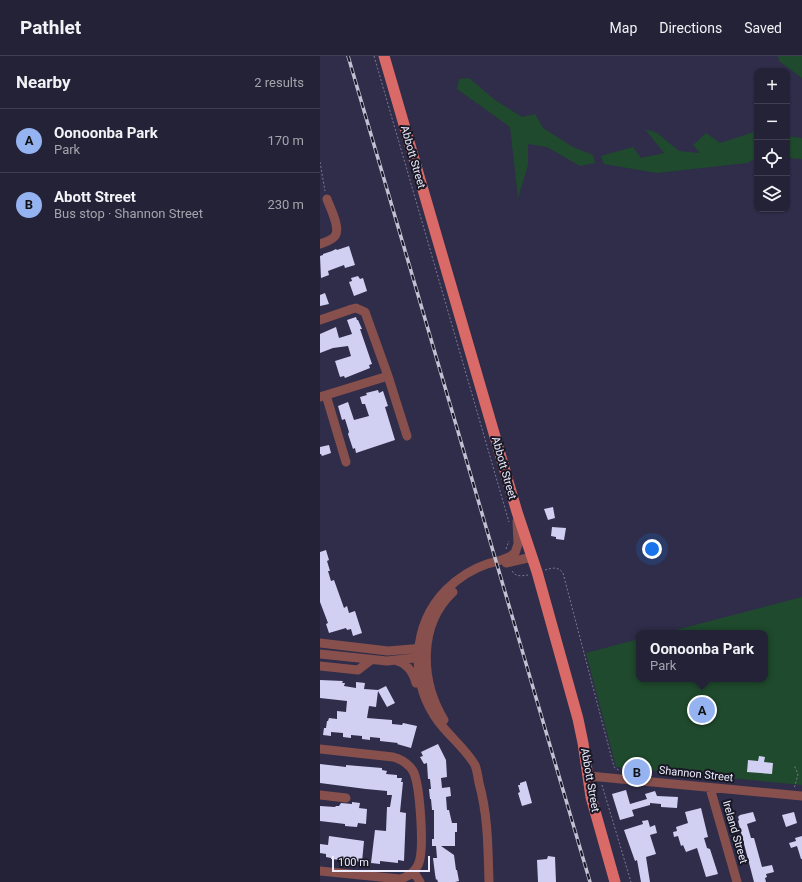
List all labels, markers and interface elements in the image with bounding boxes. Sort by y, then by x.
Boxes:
text: Pathlet [20,16,81,39]
text: Map [610,20,637,36]
text: Directions [659,20,722,36]
text: Saved [744,20,782,36]
map controls [754,68,790,212]
button: + [754,68,790,104]
text: Nearby [16,72,71,92]
text: 2 results [254,75,304,90]
button: − [754,104,790,140]
text: Oonoonba Park [54,124,158,142]
street label: Abbott Street [398,124,428,190]
text: A [25,133,33,148]
text: 170 m [267,133,304,148]
button: locate [754,140,790,176]
text: Park [54,142,80,157]
button: layers [754,176,790,212]
text: Abott Street [54,188,136,206]
text: B [25,197,33,212]
text: 230 m [267,197,304,212]
text: Bus stop · Shannon Street [54,206,203,221]
street label: Abbott Street [489,435,519,501]
your location [642,539,662,559]
popup [636,630,768,682]
text: Oonoonba Park [650,640,754,658]
text: Park [650,658,676,673]
pin: A [689,695,715,725]
street label: Abbott Street [578,747,602,813]
pin: B [624,757,650,787]
street label: Shannon Street [658,764,734,784]
street label: Ireland Street [720,799,750,865]
scale bar [332,854,430,873]
text: 100 m [338,856,369,869]

